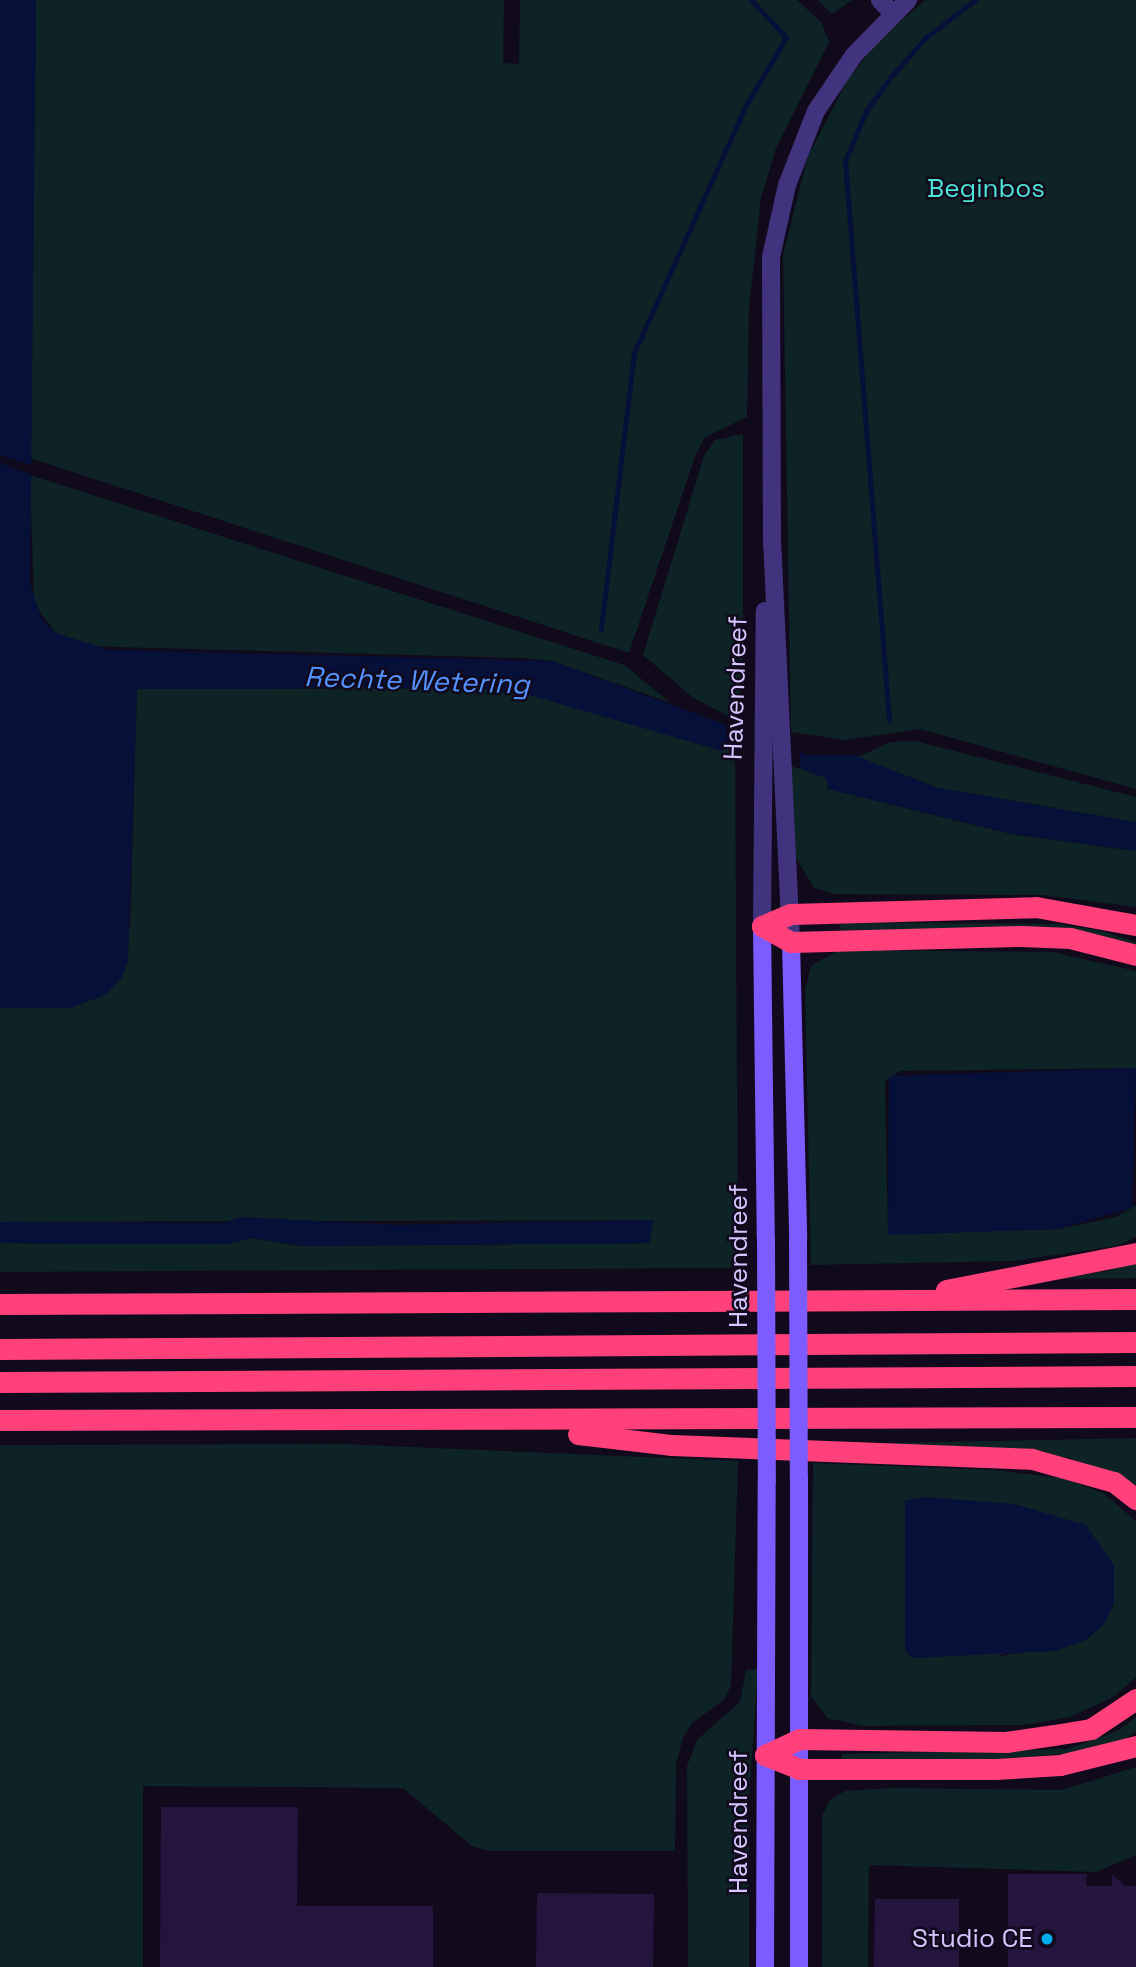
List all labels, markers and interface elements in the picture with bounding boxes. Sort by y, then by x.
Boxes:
park label: Beginbos [927,173,1045,205]
street label: Havendreef [718,616,754,760]
water label: Rechte Wetering [304,659,530,701]
street label: Havendreef [723,1184,755,1328]
street label: Havendreef [723,1750,755,1894]
place label: Studio CE [912,1923,1033,1955]
marker: Studio CE [1039,1931,1055,1947]

